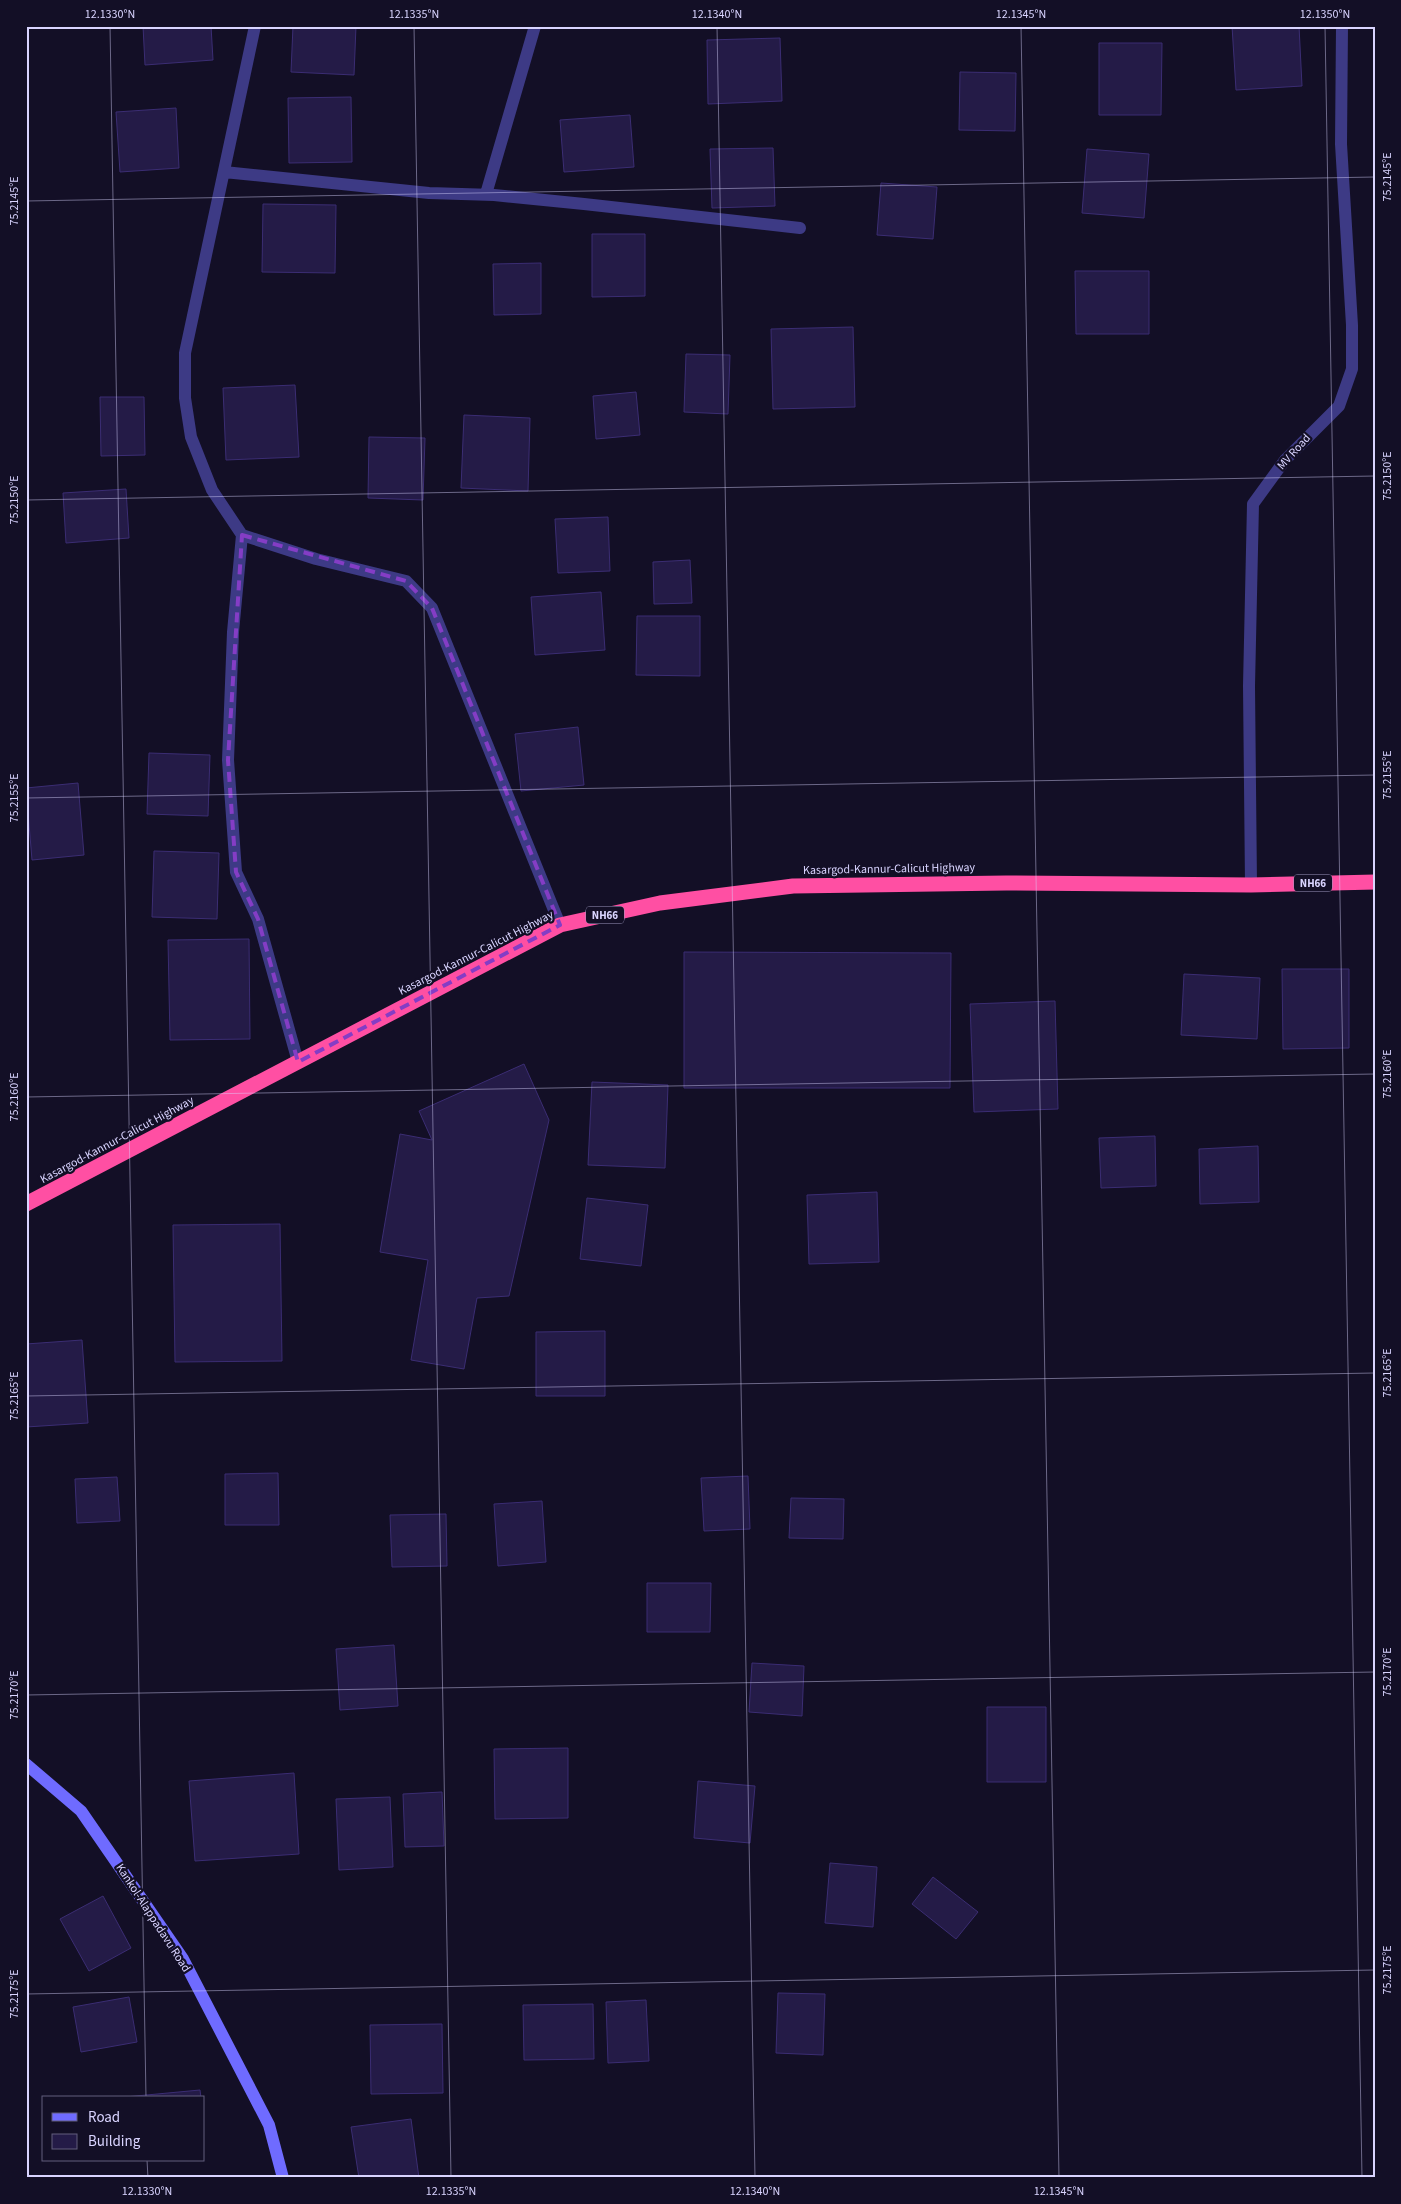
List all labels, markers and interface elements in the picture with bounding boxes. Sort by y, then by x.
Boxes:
text: 12.1330°N [85,6,135,23]
text: 12.1335°N [389,6,439,23]
text: 12.1340°N [692,6,742,23]
text: 12.1345°N [996,6,1046,23]
text: 12.1350°N [1300,6,1350,23]
text: 75.2145°E [1379,152,1396,202]
text: 75.2145°E [6,176,23,226]
street label: MV Road [1273,430,1315,474]
text: 75.2150°E [1379,451,1396,501]
text: 75.2150°E [6,475,23,525]
text: 75.2155°E [1379,750,1396,800]
text: 75.2155°E [6,773,23,823]
street label: Kasargod-Kannur-Calicut Highway [803,859,976,879]
road number: NH66 [1294,874,1332,891]
street label: Kasargod-Kannur-Calicut Highway [395,906,557,1000]
road number: NH66 [586,906,624,924]
text: 75.2160°E [1379,1049,1396,1099]
text: 75.2160°E [6,1072,23,1122]
street label: Kasargod-Kannur-Calicut Highway [37,1092,197,1188]
text: 75.2165°E [1379,1348,1396,1398]
text: 75.2165°E [6,1371,23,1421]
text: 75.2170°E [1379,1647,1396,1697]
text: 75.2170°E [6,1670,23,1720]
street label: Kankol-Alappadavu Road [111,1860,195,1976]
text: 75.2175°E [1379,1945,1396,1995]
text: 75.2175°E [6,1969,23,2019]
legend [42,2096,205,2162]
text: Road [88,2107,120,2128]
text: Building [88,2131,141,2152]
text: 12.1330°N [122,2183,172,2200]
text: 12.1335°N [426,2183,476,2200]
text: 12.1340°N [730,2183,780,2200]
text: 12.1345°N [1034,2183,1084,2200]

